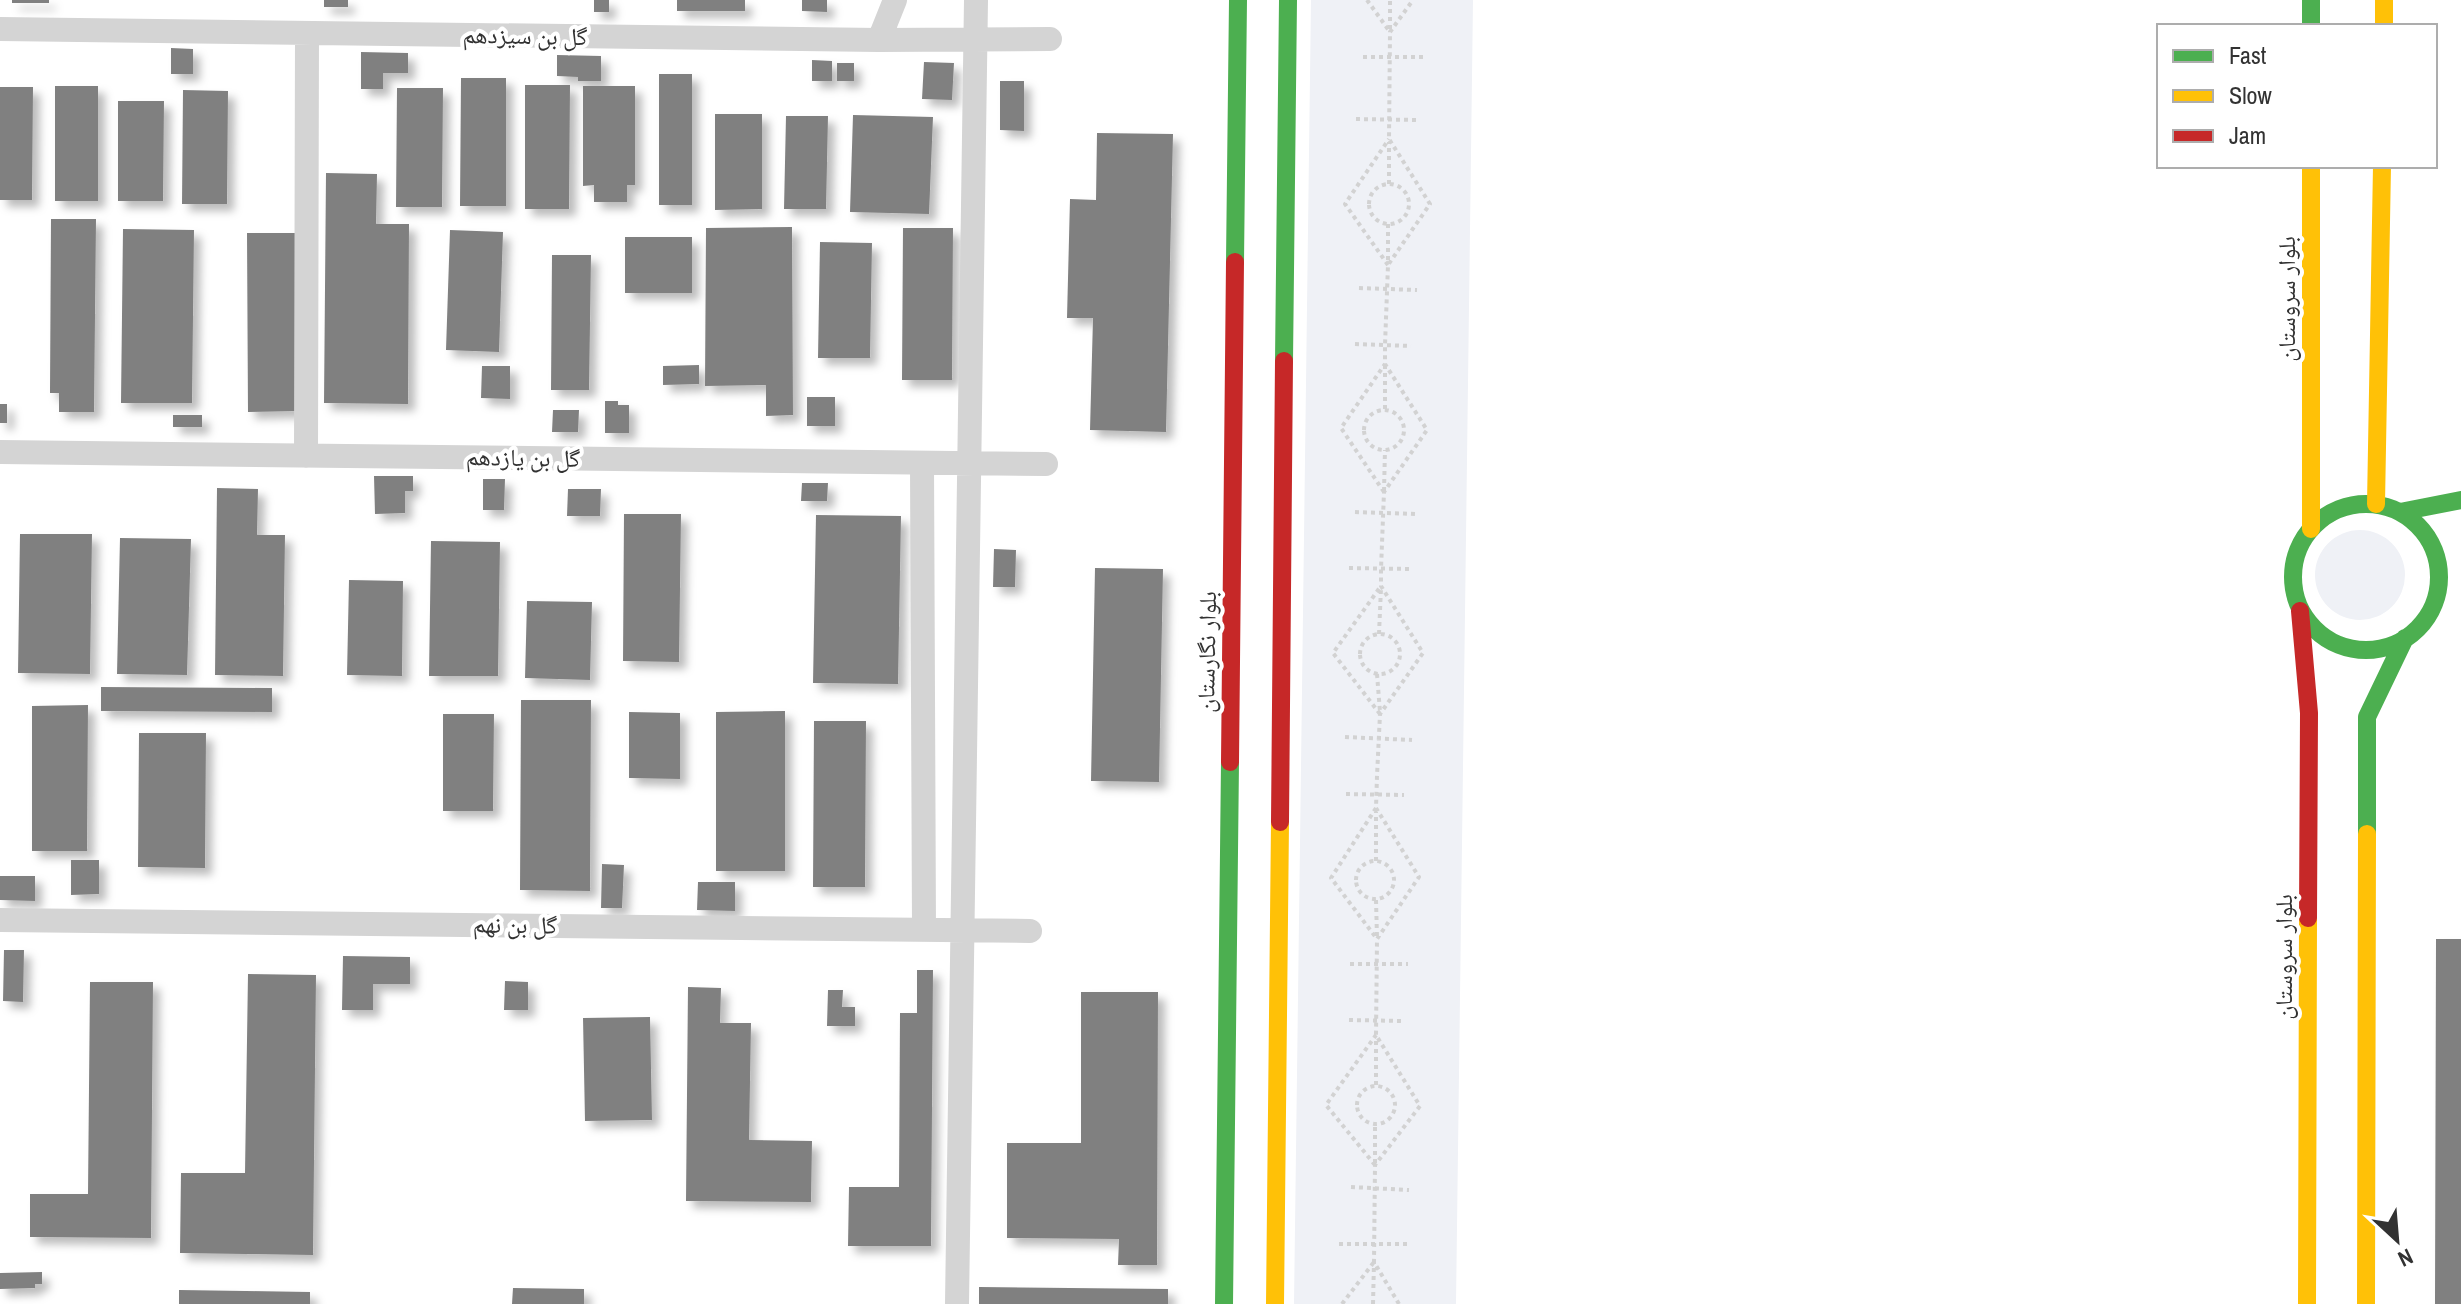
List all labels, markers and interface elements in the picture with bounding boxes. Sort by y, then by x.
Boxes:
street label: گل بن سیزدهم [462,18,588,53]
legend [2157,24,2437,168]
text: Fast [2229,39,2267,71]
text: Slow [2229,79,2272,111]
text: Jam [2229,119,2266,151]
street label: بلوار سروستان [2270,236,2302,362]
street label: گل بن یازدهم [466,440,580,475]
street label: بلوار نگارستان [1189,591,1223,713]
street label: بلوار سروستان [2267,894,2299,1020]
street label: گل بن نهم [473,907,557,942]
north arrow [2357,1200,2437,1280]
text: N [2393,1242,2418,1274]

